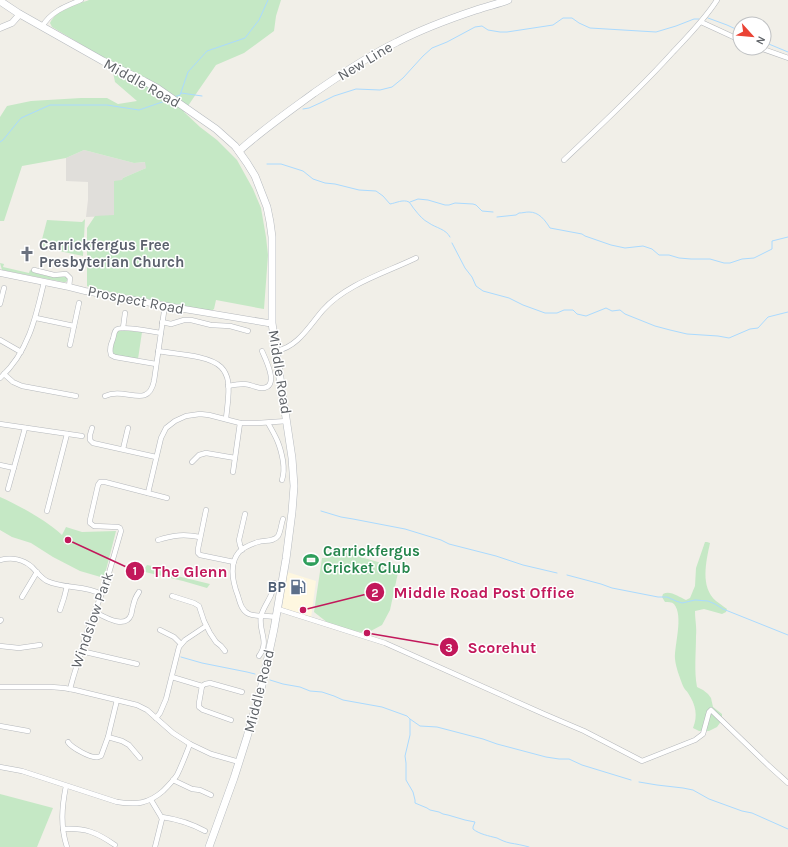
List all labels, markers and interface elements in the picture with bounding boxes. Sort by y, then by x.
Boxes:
north arrow [732,16,772,56]
text: N [753,34,768,47]
street label: New Line [334,38,396,84]
street label: Middle Road [100,55,184,111]
place label: Carrickfergus Free Presbyterian Church [39,236,184,271]
church icon: Carrickfergus Free Presbyterian Church [18,245,36,263]
street label: Prospect Road [86,282,186,318]
street label: Middle Road [264,329,296,415]
place label: Carrickfergus Cricket Club [323,542,420,577]
sports icon: Carrickfergus Cricket Club [302,551,320,569]
callout: The Glenn [125,557,236,585]
text: The Glenn [152,562,228,581]
text: 1 [133,564,137,578]
street label: Windslow Park [67,569,117,671]
place label: BP [268,578,286,596]
fuel station icon: BP [289,578,307,596]
callout: Middle Road Post Office [365,578,582,606]
text: Middle Road Post Office [394,583,574,602]
text: 2 [371,586,379,600]
callout: Scorehut [439,633,544,661]
text: Scorehut [468,638,536,657]
text: 3 [445,641,453,655]
street label: Middle Road [240,648,278,734]

